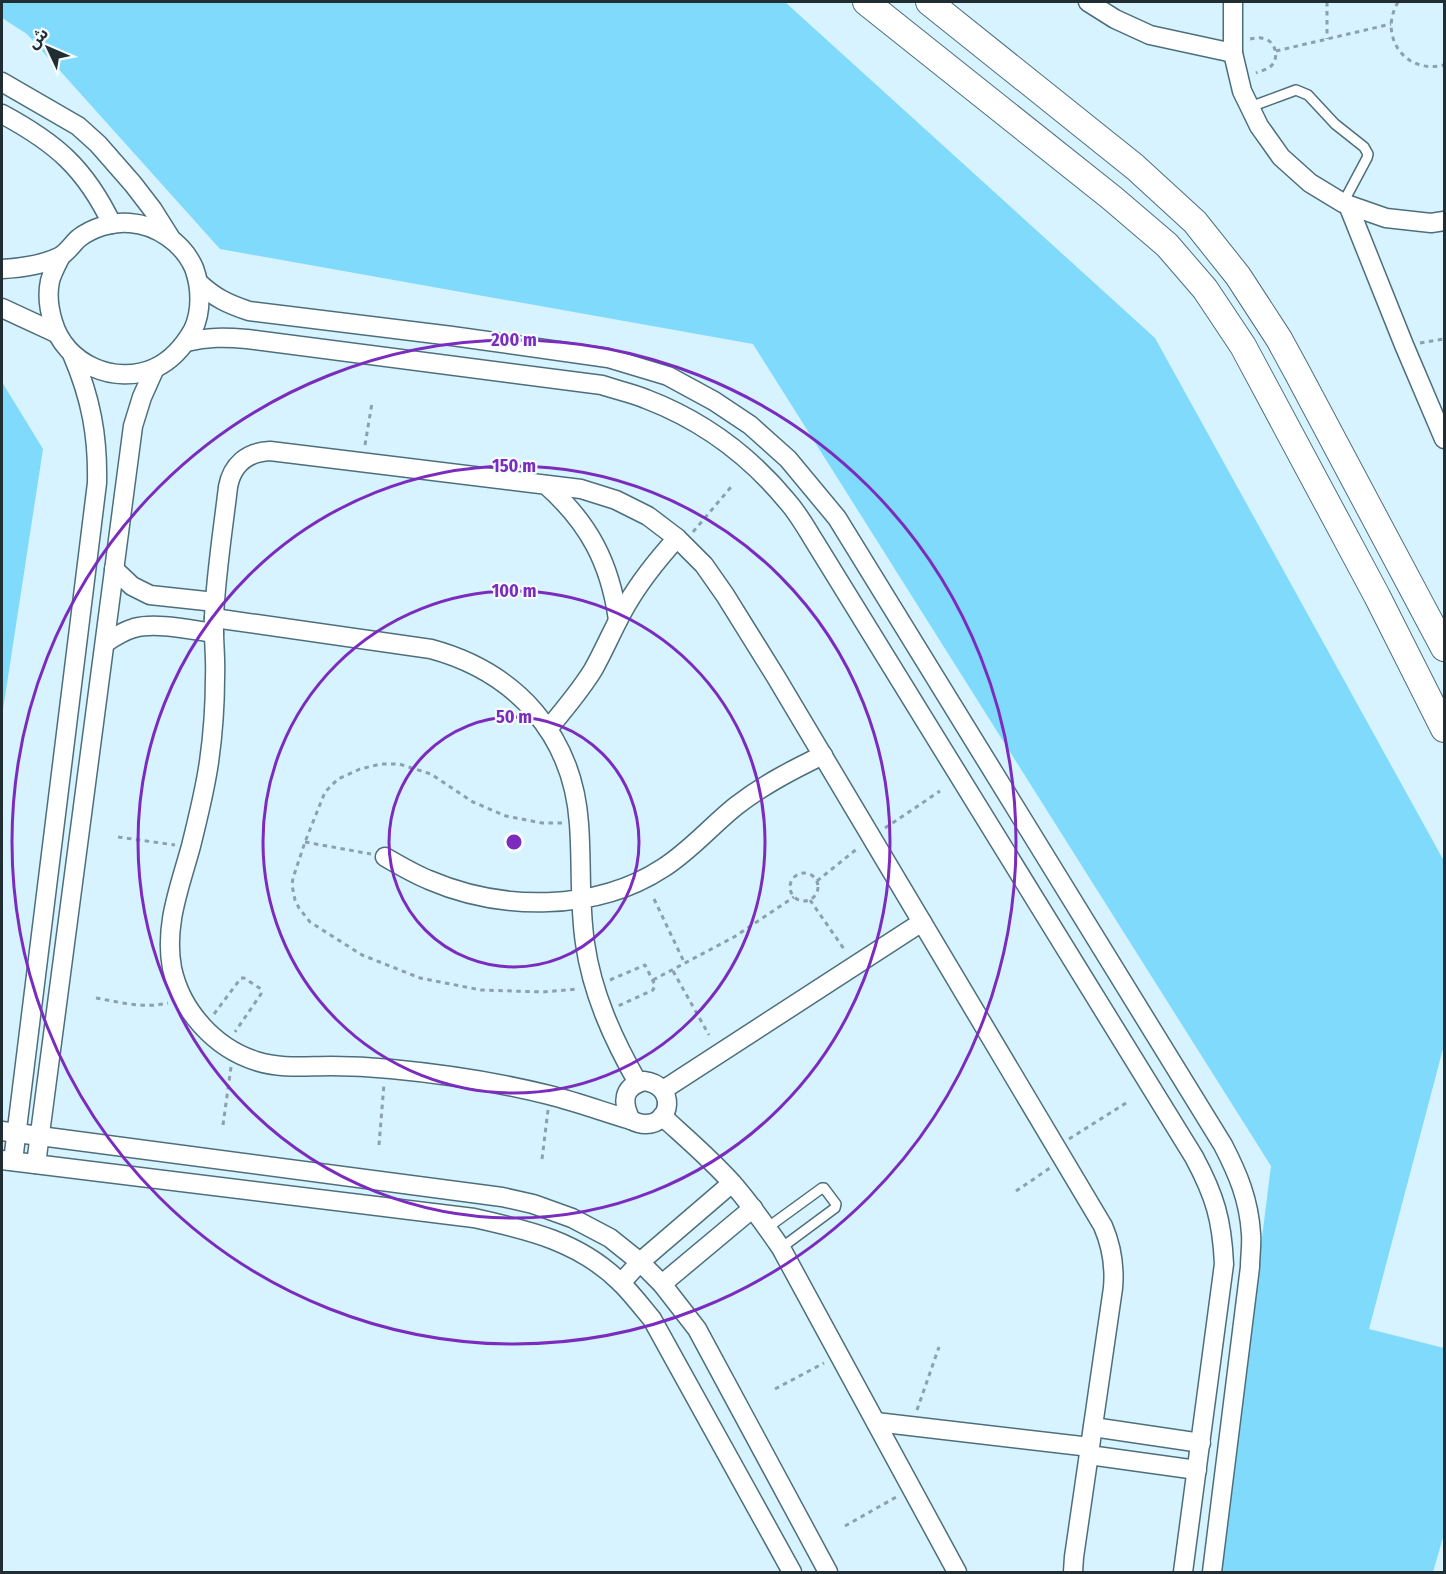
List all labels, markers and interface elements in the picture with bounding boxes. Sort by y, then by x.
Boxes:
north arrow [18,18,78,78]
text: ش [23,23,52,52]
text: 200 m [490,329,537,351]
text: 150 m [492,455,536,477]
text: 100 m [492,580,536,602]
text: 50 m [496,706,532,728]
centre of rings [504,832,524,852]

